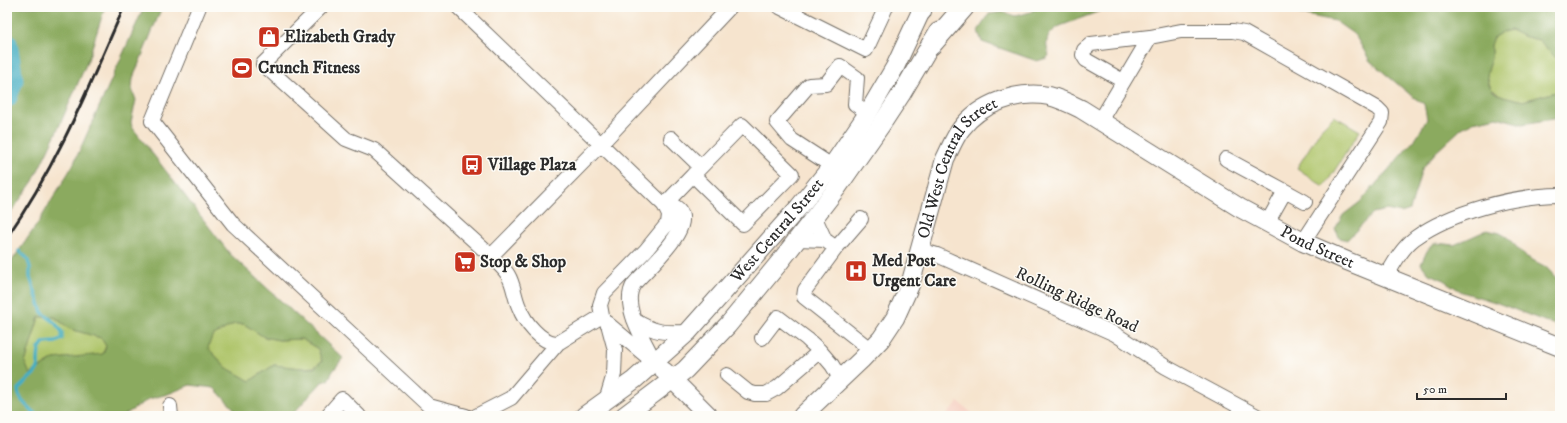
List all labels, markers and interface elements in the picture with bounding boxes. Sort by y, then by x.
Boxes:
shop icon: Elizabeth Grady [256,24,282,50]
place label: Elizabeth Grady [284,26,396,48]
sports icon: Crunch Fitness [229,55,255,81]
place label: Crunch Fitness [258,57,360,79]
street label: Old West Central Street [912,92,1001,241]
bus stop icon: Village Plaza [459,152,485,178]
place label: Village Plaza [487,154,577,176]
street label: West Central Street [725,173,829,288]
street label: Pond Street [1276,221,1358,274]
supermarket icon: Stop & Shop [452,249,478,275]
place label: Med Post Urgent Care [872,250,956,292]
place label: Stop & Shop [480,251,567,273]
hospital icon: Med Post Urgent Care [843,258,869,284]
street label: Rolling Ridge Road [1012,262,1142,338]
scale bar [1417,375,1506,401]
text: 50 m [1423,382,1447,397]

